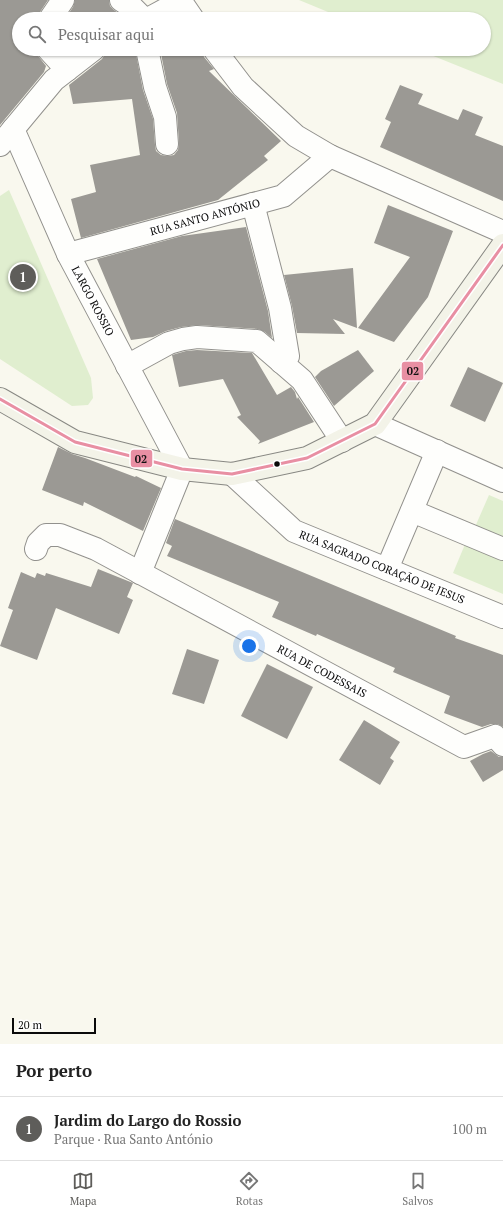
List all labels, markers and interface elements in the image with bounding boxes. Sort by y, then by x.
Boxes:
search box [12,12,491,56]
icon: search [26,23,48,45]
text: Pesquisar aqui [58,24,154,44]
street label: RUA SANTO ANTÓNIO [148,196,262,238]
pin: 1 [10,262,36,292]
street label: LARGO ROSSIO [69,264,117,338]
line badge: 02 [401,361,424,381]
text: 02 [407,364,419,378]
line badge: 02 [130,449,153,468]
text: 02 [135,452,147,466]
unlabelled marker [272,459,282,469]
street label: RUA SAGRADO CORAÇÃO DE JESUS [297,527,467,607]
your location [239,636,259,656]
street label: RUA DE CODESSAIS [275,641,369,701]
scale bar [12,1016,96,1035]
text: 20 m [18,1018,42,1032]
text: Por perto [16,1059,92,1082]
text: Jardim do Largo do Rossio [54,1110,242,1130]
text: 1 [25,1120,33,1138]
text: 100 m [452,1120,487,1138]
text: Parque · Rua Santo António [54,1130,213,1148]
tab: Mapa [70,1170,97,1208]
tab: Rotas [236,1170,263,1208]
tab: Salvos [402,1170,433,1208]

